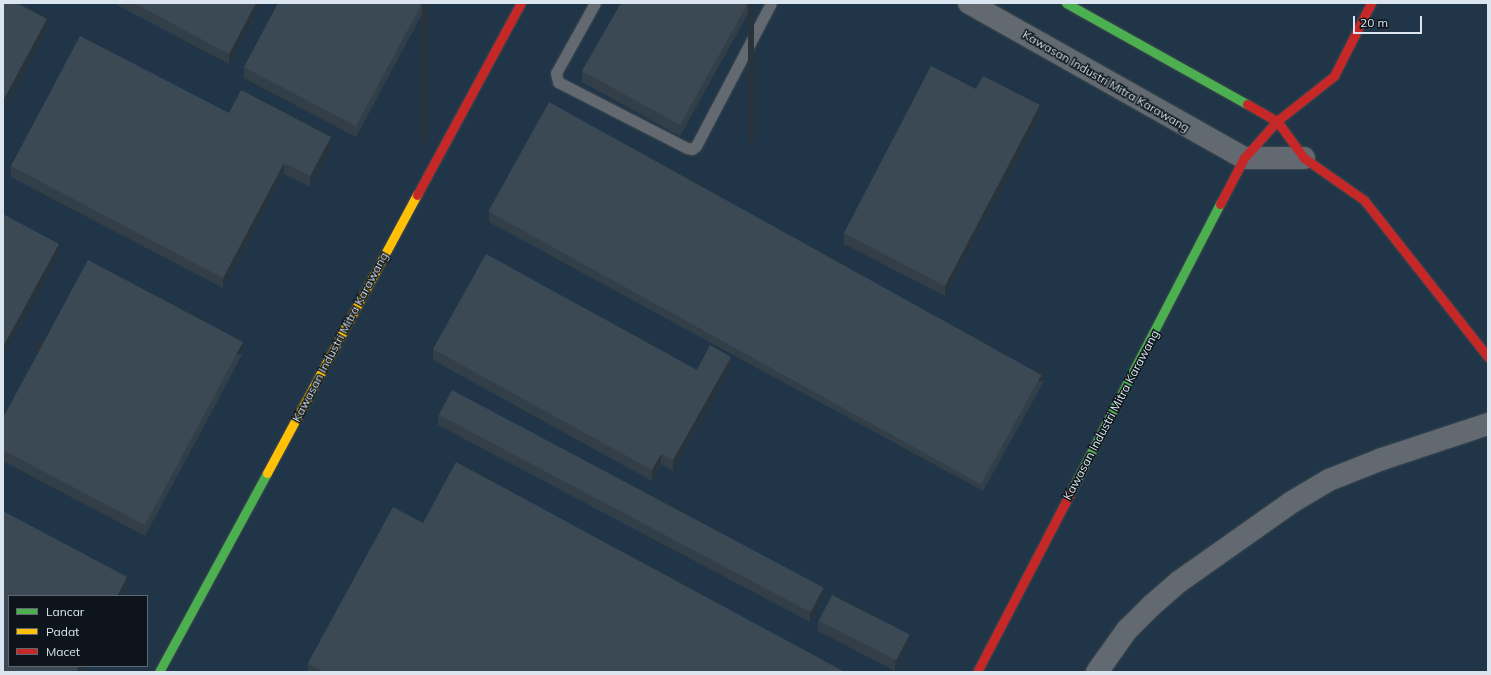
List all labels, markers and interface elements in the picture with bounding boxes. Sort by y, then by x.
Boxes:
scale bar [1355,8,1424,34]
text: 20 m [1360,15,1388,30]
street label: Kawasan Industri Mitra Karawang [1020,27,1192,135]
street label: Kawasan Industri Mitra Karawang [289,250,391,424]
street label: Kawasan Industri Mitra Karawang [1060,328,1162,502]
legend [8,595,148,667]
text: Lancar [46,604,84,619]
text: Padat [46,624,79,639]
text: Macet [46,644,80,659]

